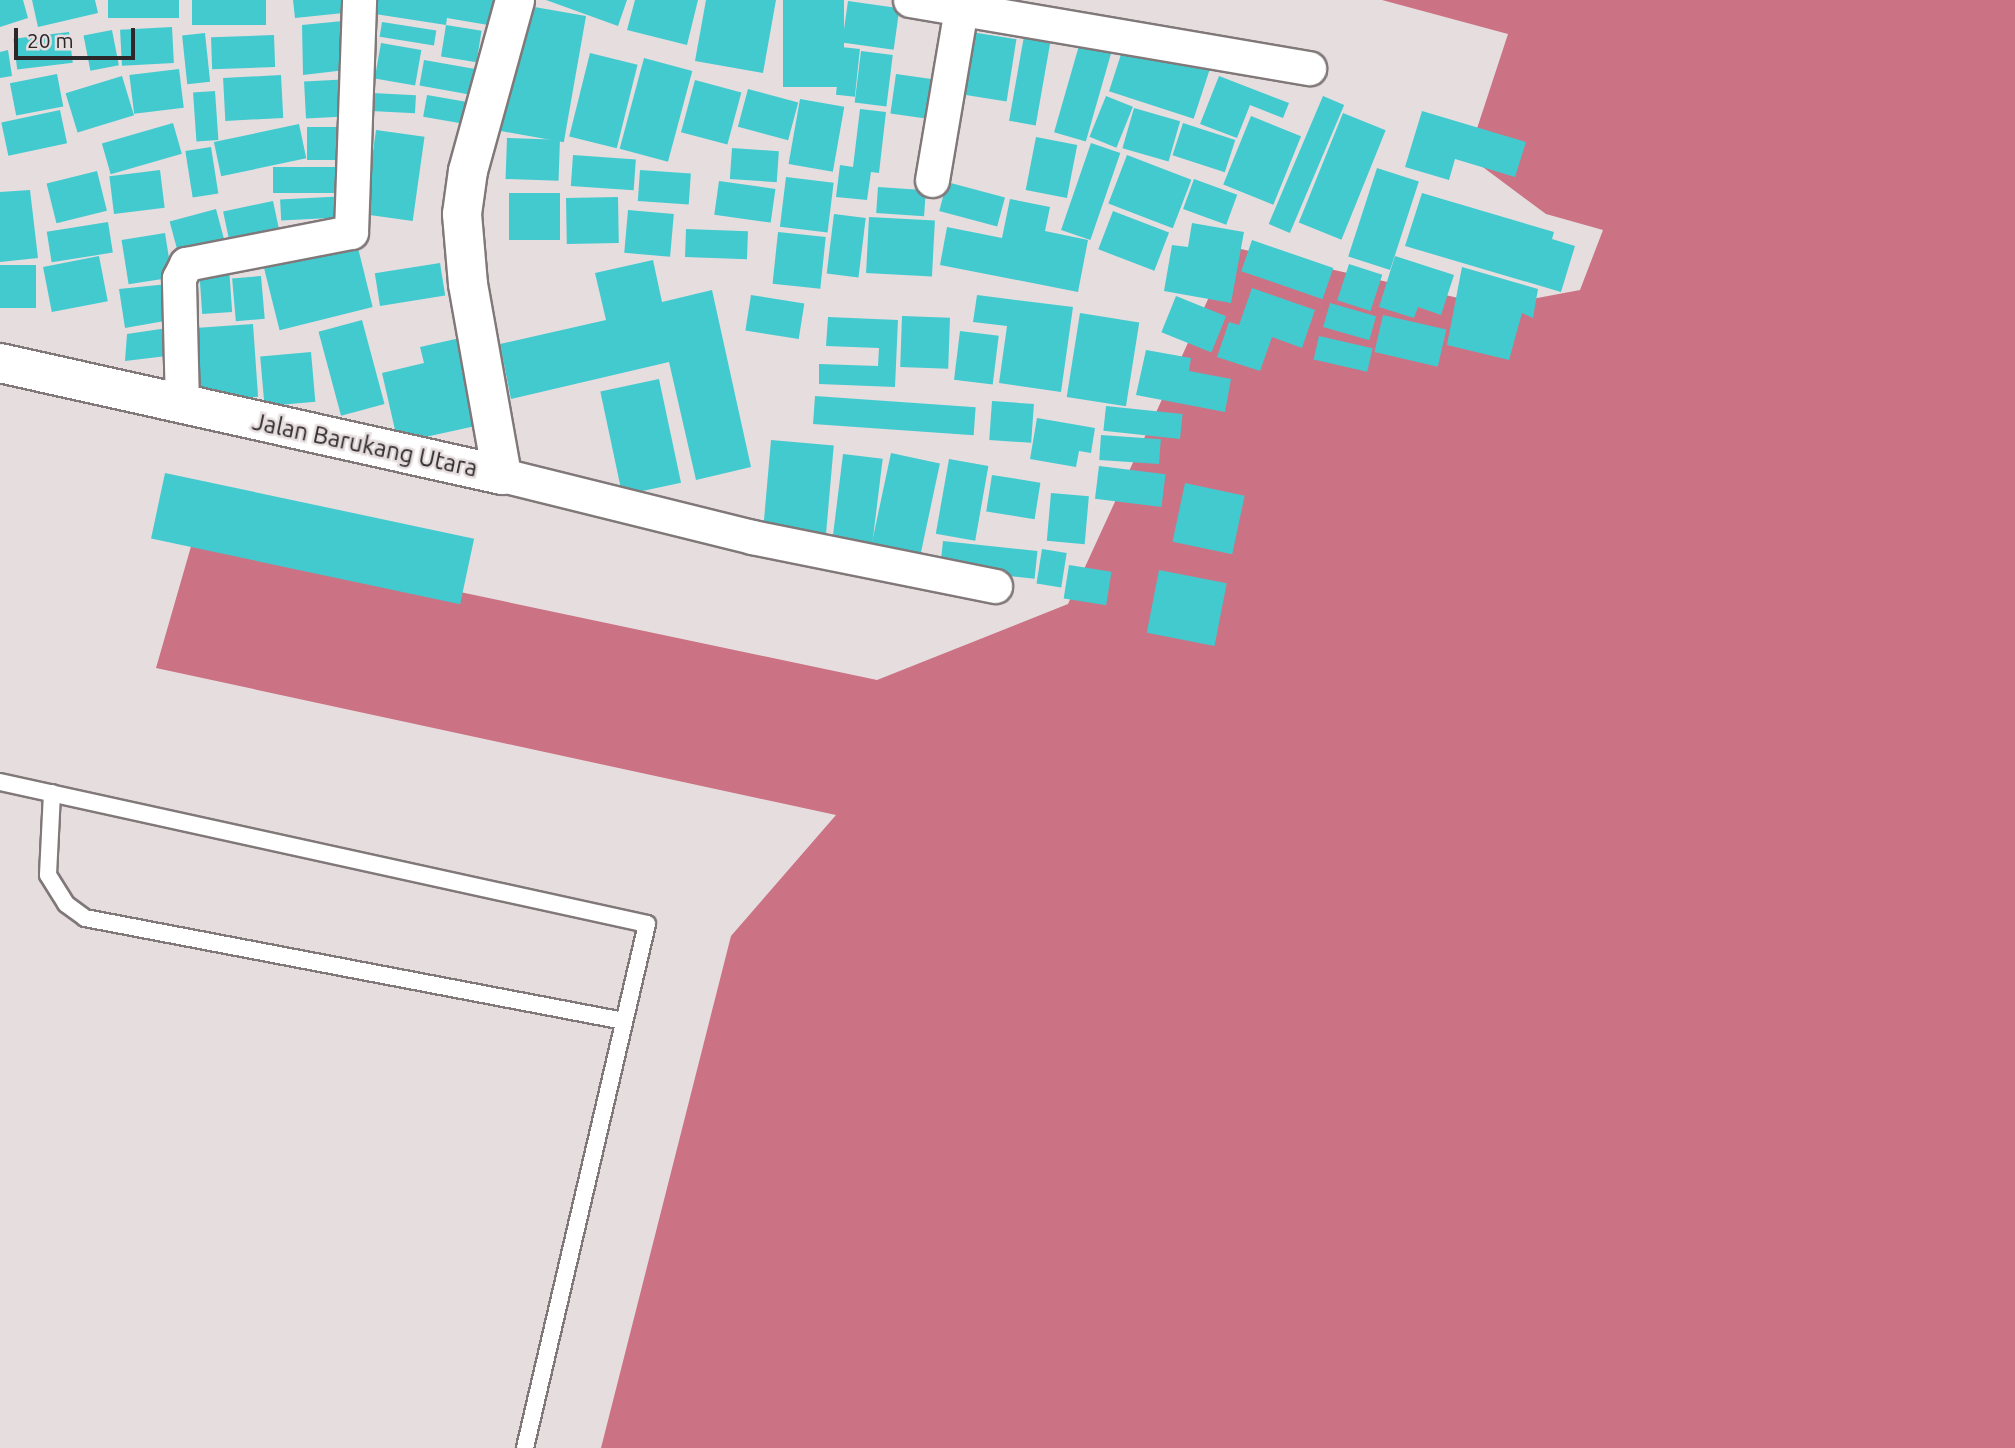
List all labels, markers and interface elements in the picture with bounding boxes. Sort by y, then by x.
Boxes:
scale bar [18,14,138,58]
text: 20 m [27,28,74,52]
street label: Jalan Barukang Utara [250,407,480,483]

